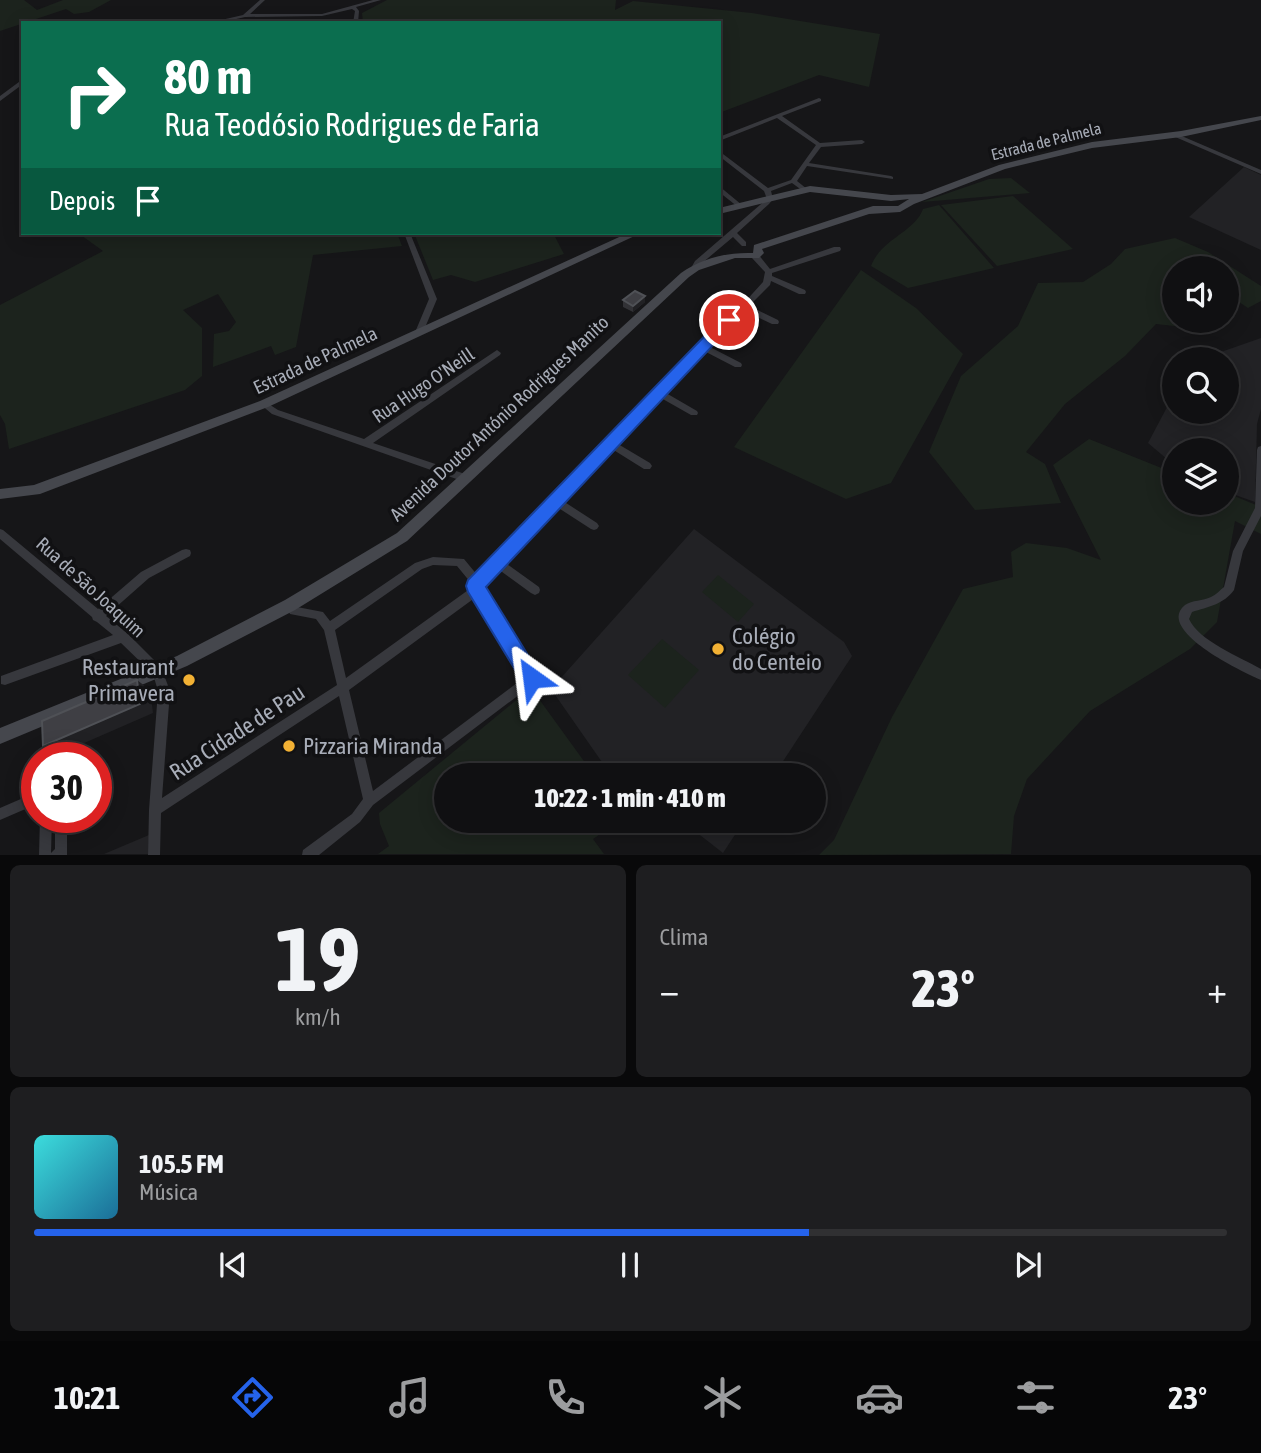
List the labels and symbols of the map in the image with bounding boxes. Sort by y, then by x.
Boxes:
street label: Estrada de Palmela [989,119,1103,163]
pin [699,290,759,350]
street label: Avenida Doutor António Rodrigues Manito [385,311,613,525]
street label: Estrada de Palmela [250,322,380,398]
street label: Rua Hugo O'Neill [368,343,478,427]
street label: Rua de São Joaquim [32,532,150,642]
place label: Colégio do Centeio [732,623,822,675]
position arrow [495,641,569,715]
marker: Colégio do Centeio [710,641,726,657]
place label: Restaurant Primavera [82,654,175,706]
marker: Restaurant Primavera [181,672,197,688]
street label: Rua Cidade de Pau [165,679,309,785]
place label: Pizzaria Miranda [303,733,443,759]
marker: Pizzaria Miranda [281,738,297,754]
speed limit sign: 30 [21,742,112,833]

